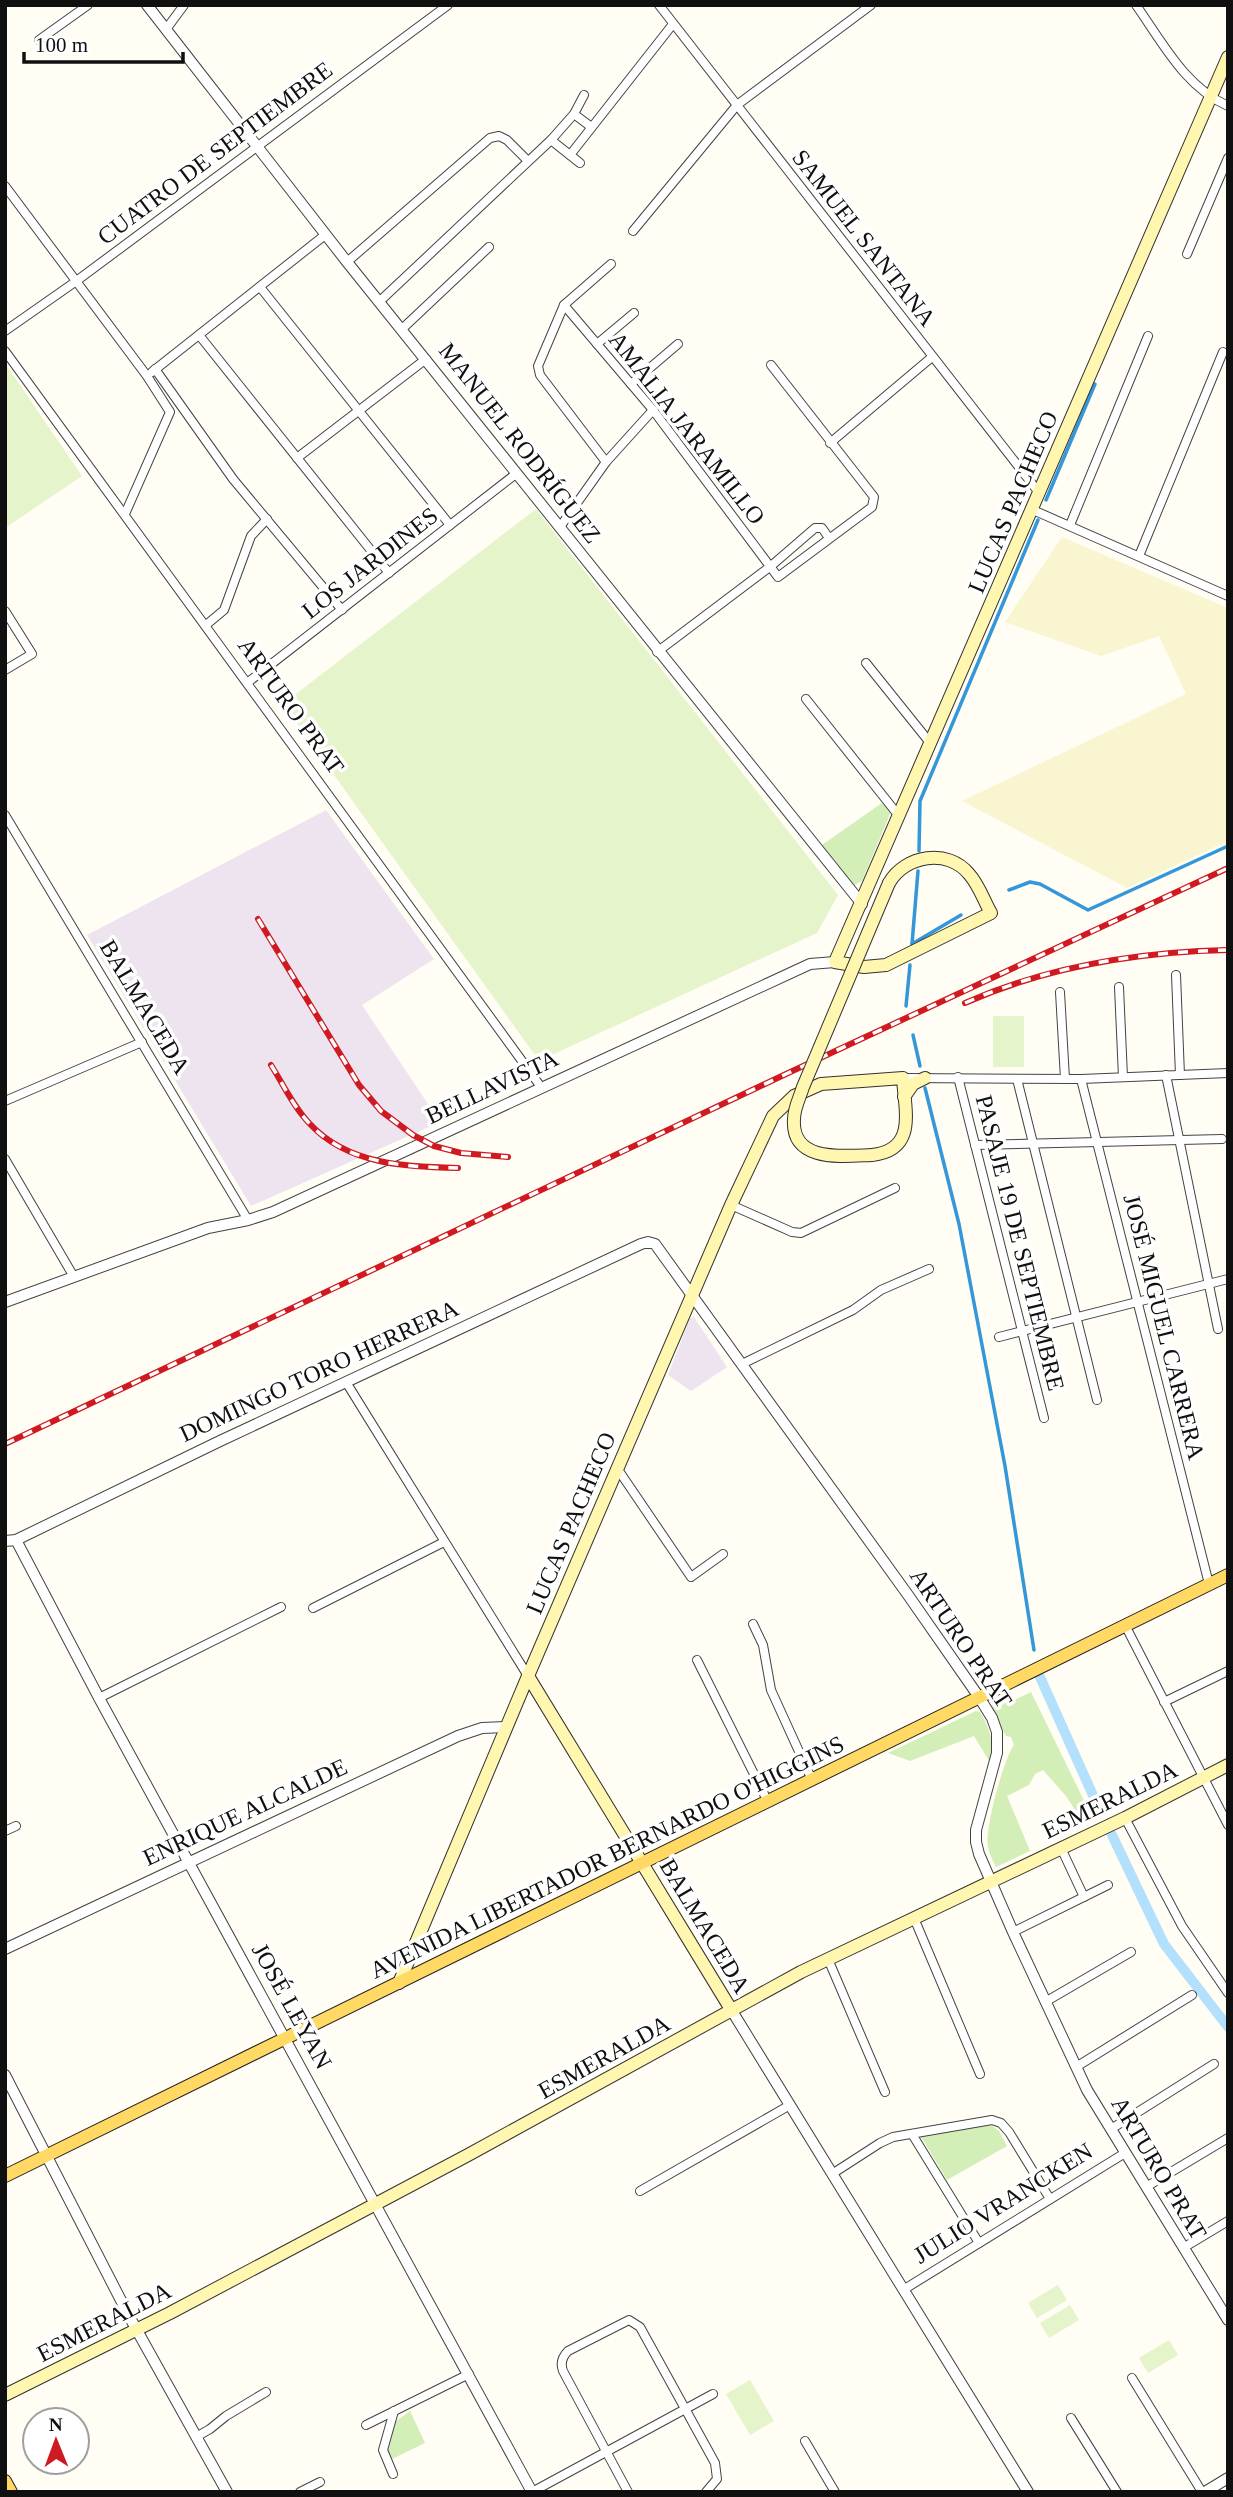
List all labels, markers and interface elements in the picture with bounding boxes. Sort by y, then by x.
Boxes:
scale bar [24,21,184,65]
text: 100 m [35,33,88,57]
street label: CUATRO DE SEPTIEMBRE [93,56,337,250]
street label: SAMUEL SANTANA [787,145,941,332]
street label: AMALIA JARAMILLO [604,327,770,529]
street label: MANUEL RODRÍGUEZ [434,338,606,548]
street label: LUCAS PACHECO [963,407,1063,597]
street label: LOS JARDINES [297,502,443,624]
street label: ARTURO PRAT [233,633,349,779]
street label: BALMACEDA [95,935,196,1079]
street label: BELLAVISTA [422,1045,563,1129]
street label: PASAJE 19 DE SEPTIEMBRE [971,1092,1069,1394]
street label: JOSÉ MIGUEL CARRERA [1118,1192,1210,1463]
street label: DOMINGO TORO HERRERA [176,1295,463,1447]
street label: LUCAS PACHECO [521,1428,621,1618]
street label: ARTURO PRAT [905,1564,1017,1713]
street label: AVENIDA LIBERTADOR BERNARDO O'HIGGINS [366,1730,848,1984]
street label: ENRIQUE ALCALDE [139,1753,351,1871]
street label: ESMERALDA [1038,1756,1182,1844]
street label: BALMACEDA [655,1854,756,1998]
street label: JOSÉ LEYAN [247,1939,337,2073]
street label: ESMERALDA [534,2010,675,2104]
street label: ARTURO PRAT [1106,2092,1212,2244]
street label: JULIO VRANCKEN [909,2138,1097,2268]
street label: ESMERALDA [33,2277,176,2367]
north arrow [21,2406,91,2476]
text: N [49,2414,63,2435]

